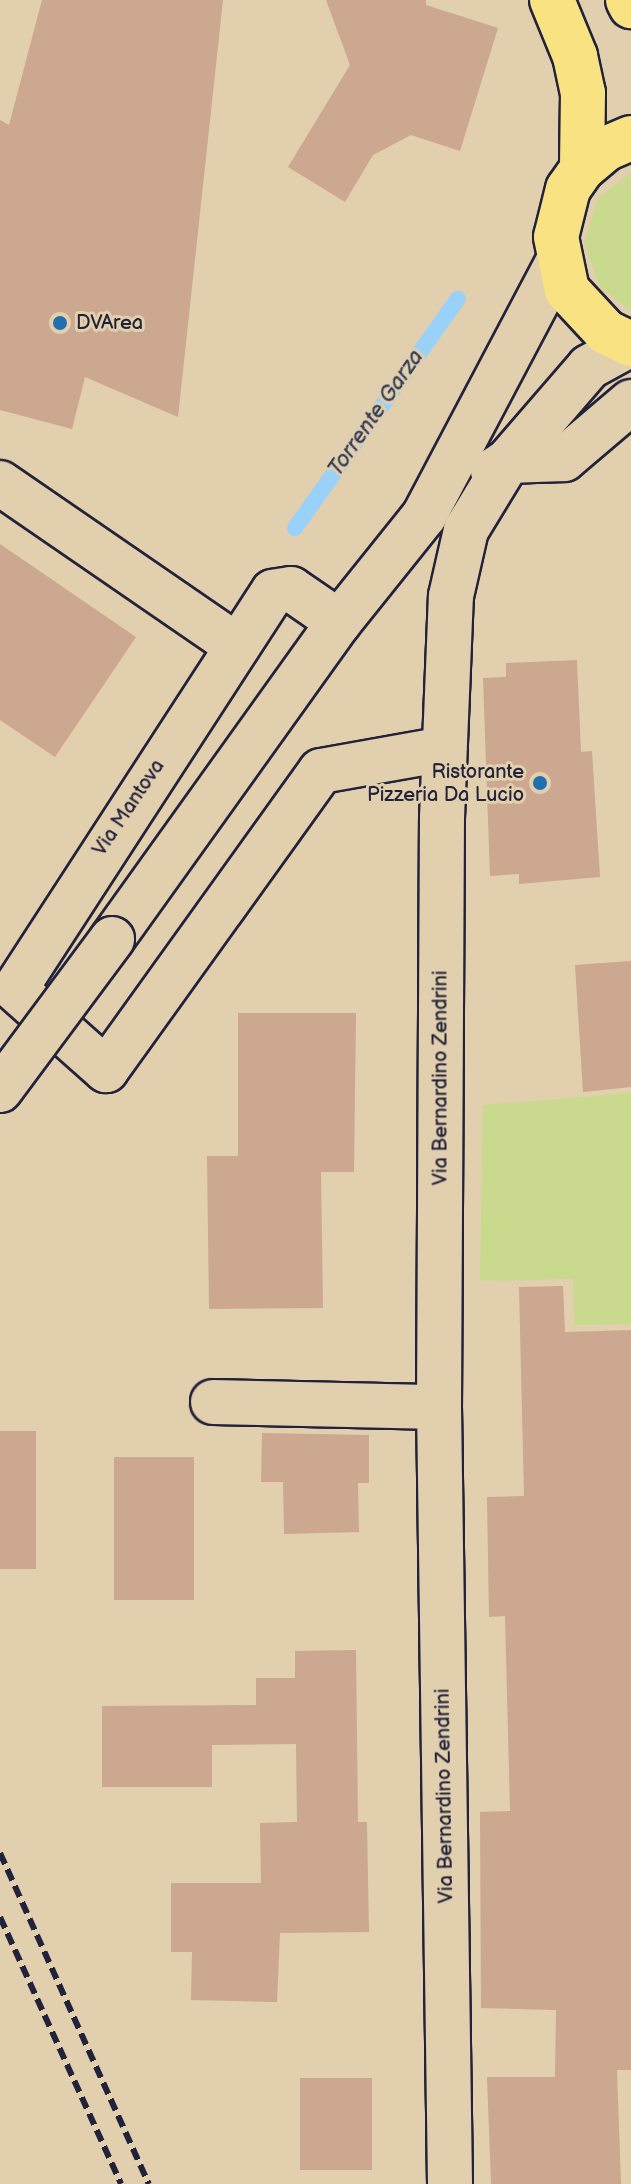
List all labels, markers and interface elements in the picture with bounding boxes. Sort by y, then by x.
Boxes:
place label: DVArea [76,311,143,335]
marker: DVArea [51,314,69,332]
water label: Torrente Garza [323,345,429,481]
street label: Via Mantova [88,755,170,861]
place label: Ristorante Pizzeria Da Lucio [367,760,524,807]
marker: Ristorante Pizzeria Da Lucio [531,774,549,792]
street label: Via Bernardino Zendrini [429,971,453,1185]
street label: Via Bernardino Zendrini [431,1688,459,1904]

